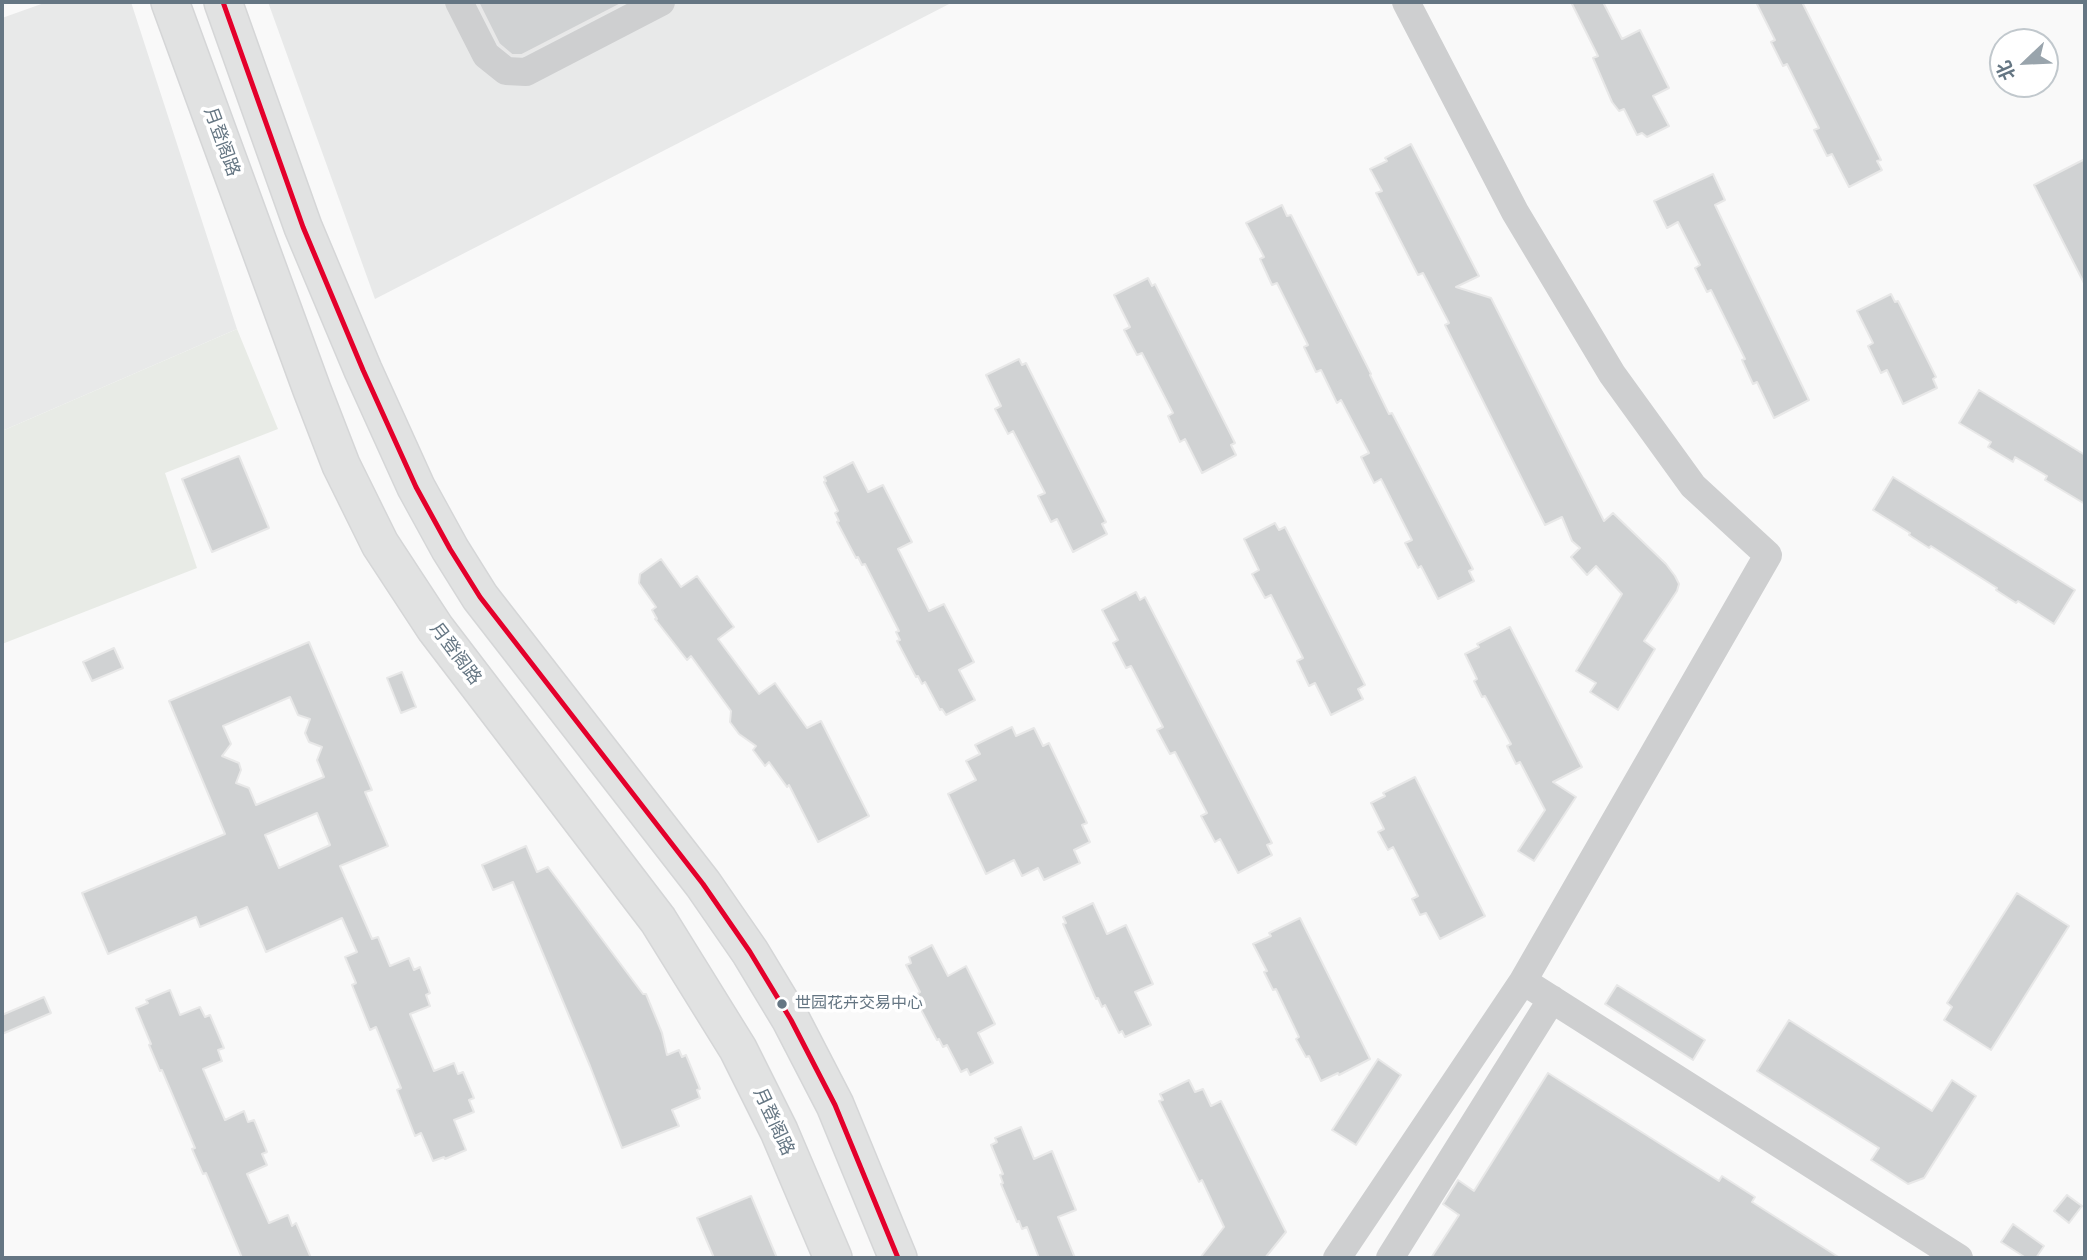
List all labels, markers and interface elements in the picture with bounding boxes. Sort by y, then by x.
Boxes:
north arrow [1989,28,2059,98]
text: 北 [1993,57,2020,83]
street label: 月登阁路 [199,104,243,180]
street label: 月登阁路 [425,619,485,689]
place label: 世园花卉交易中心 [795,994,923,1014]
marker: 世园花卉交易中心 [775,997,789,1011]
street label: 月登阁路 [748,1085,798,1159]

